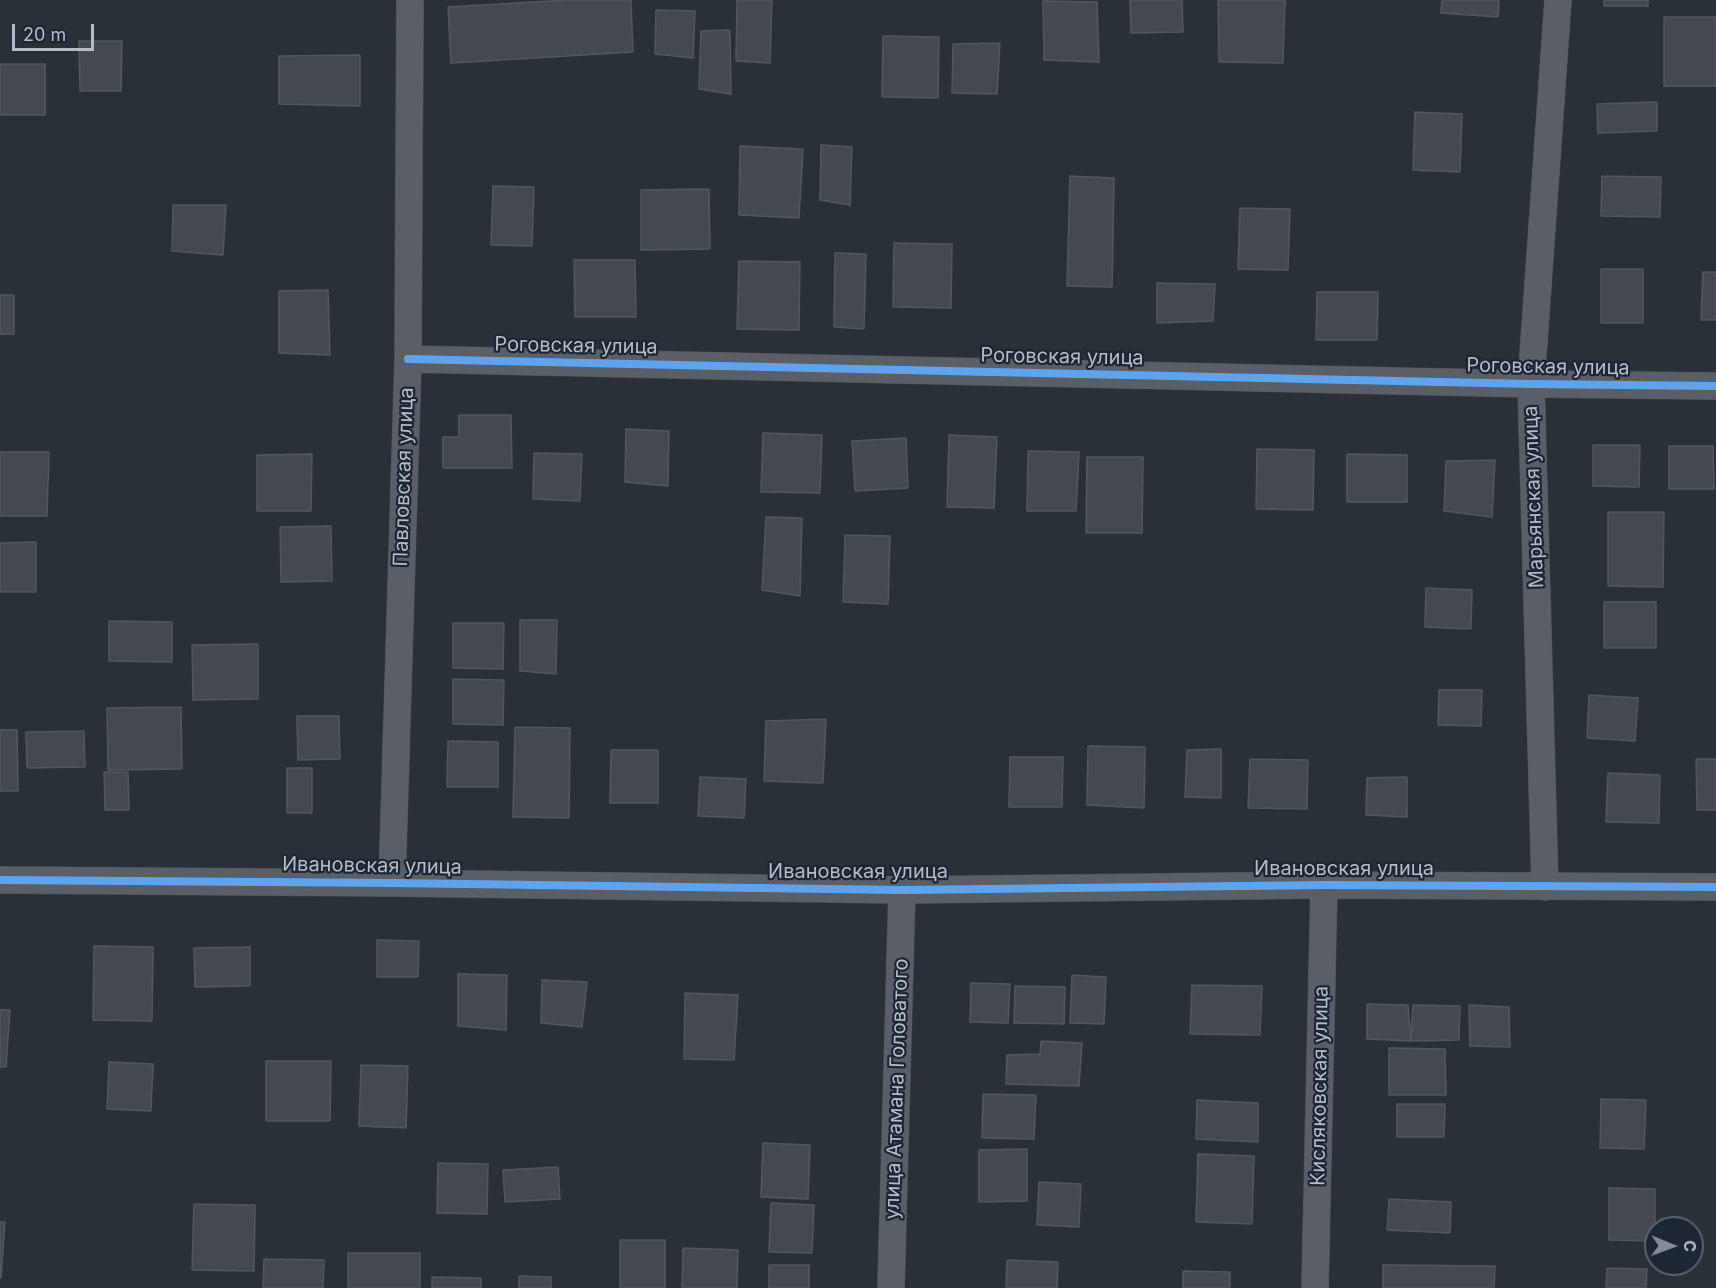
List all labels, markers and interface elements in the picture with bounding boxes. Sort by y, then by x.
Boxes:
scale bar [15,12,98,50]
text: 20 m [23,24,66,45]
street label: Роговская улица [494,333,658,359]
street label: Роговская улица [980,344,1144,370]
street label: Роговская улица [1466,354,1630,380]
street label: Павловская улица [389,387,419,567]
street label: Марьянская улица [1519,405,1549,589]
street label: Ивановская улица [282,852,462,880]
street label: Ивановская улица [1254,857,1434,881]
street label: Ивановская улица [768,860,948,884]
street label: улица Атамана Головатого [880,958,914,1220]
street label: Кисляковская улица [1306,986,1334,1186]
north arrow [1644,1216,1704,1276]
text: С [1680,1240,1700,1252]

